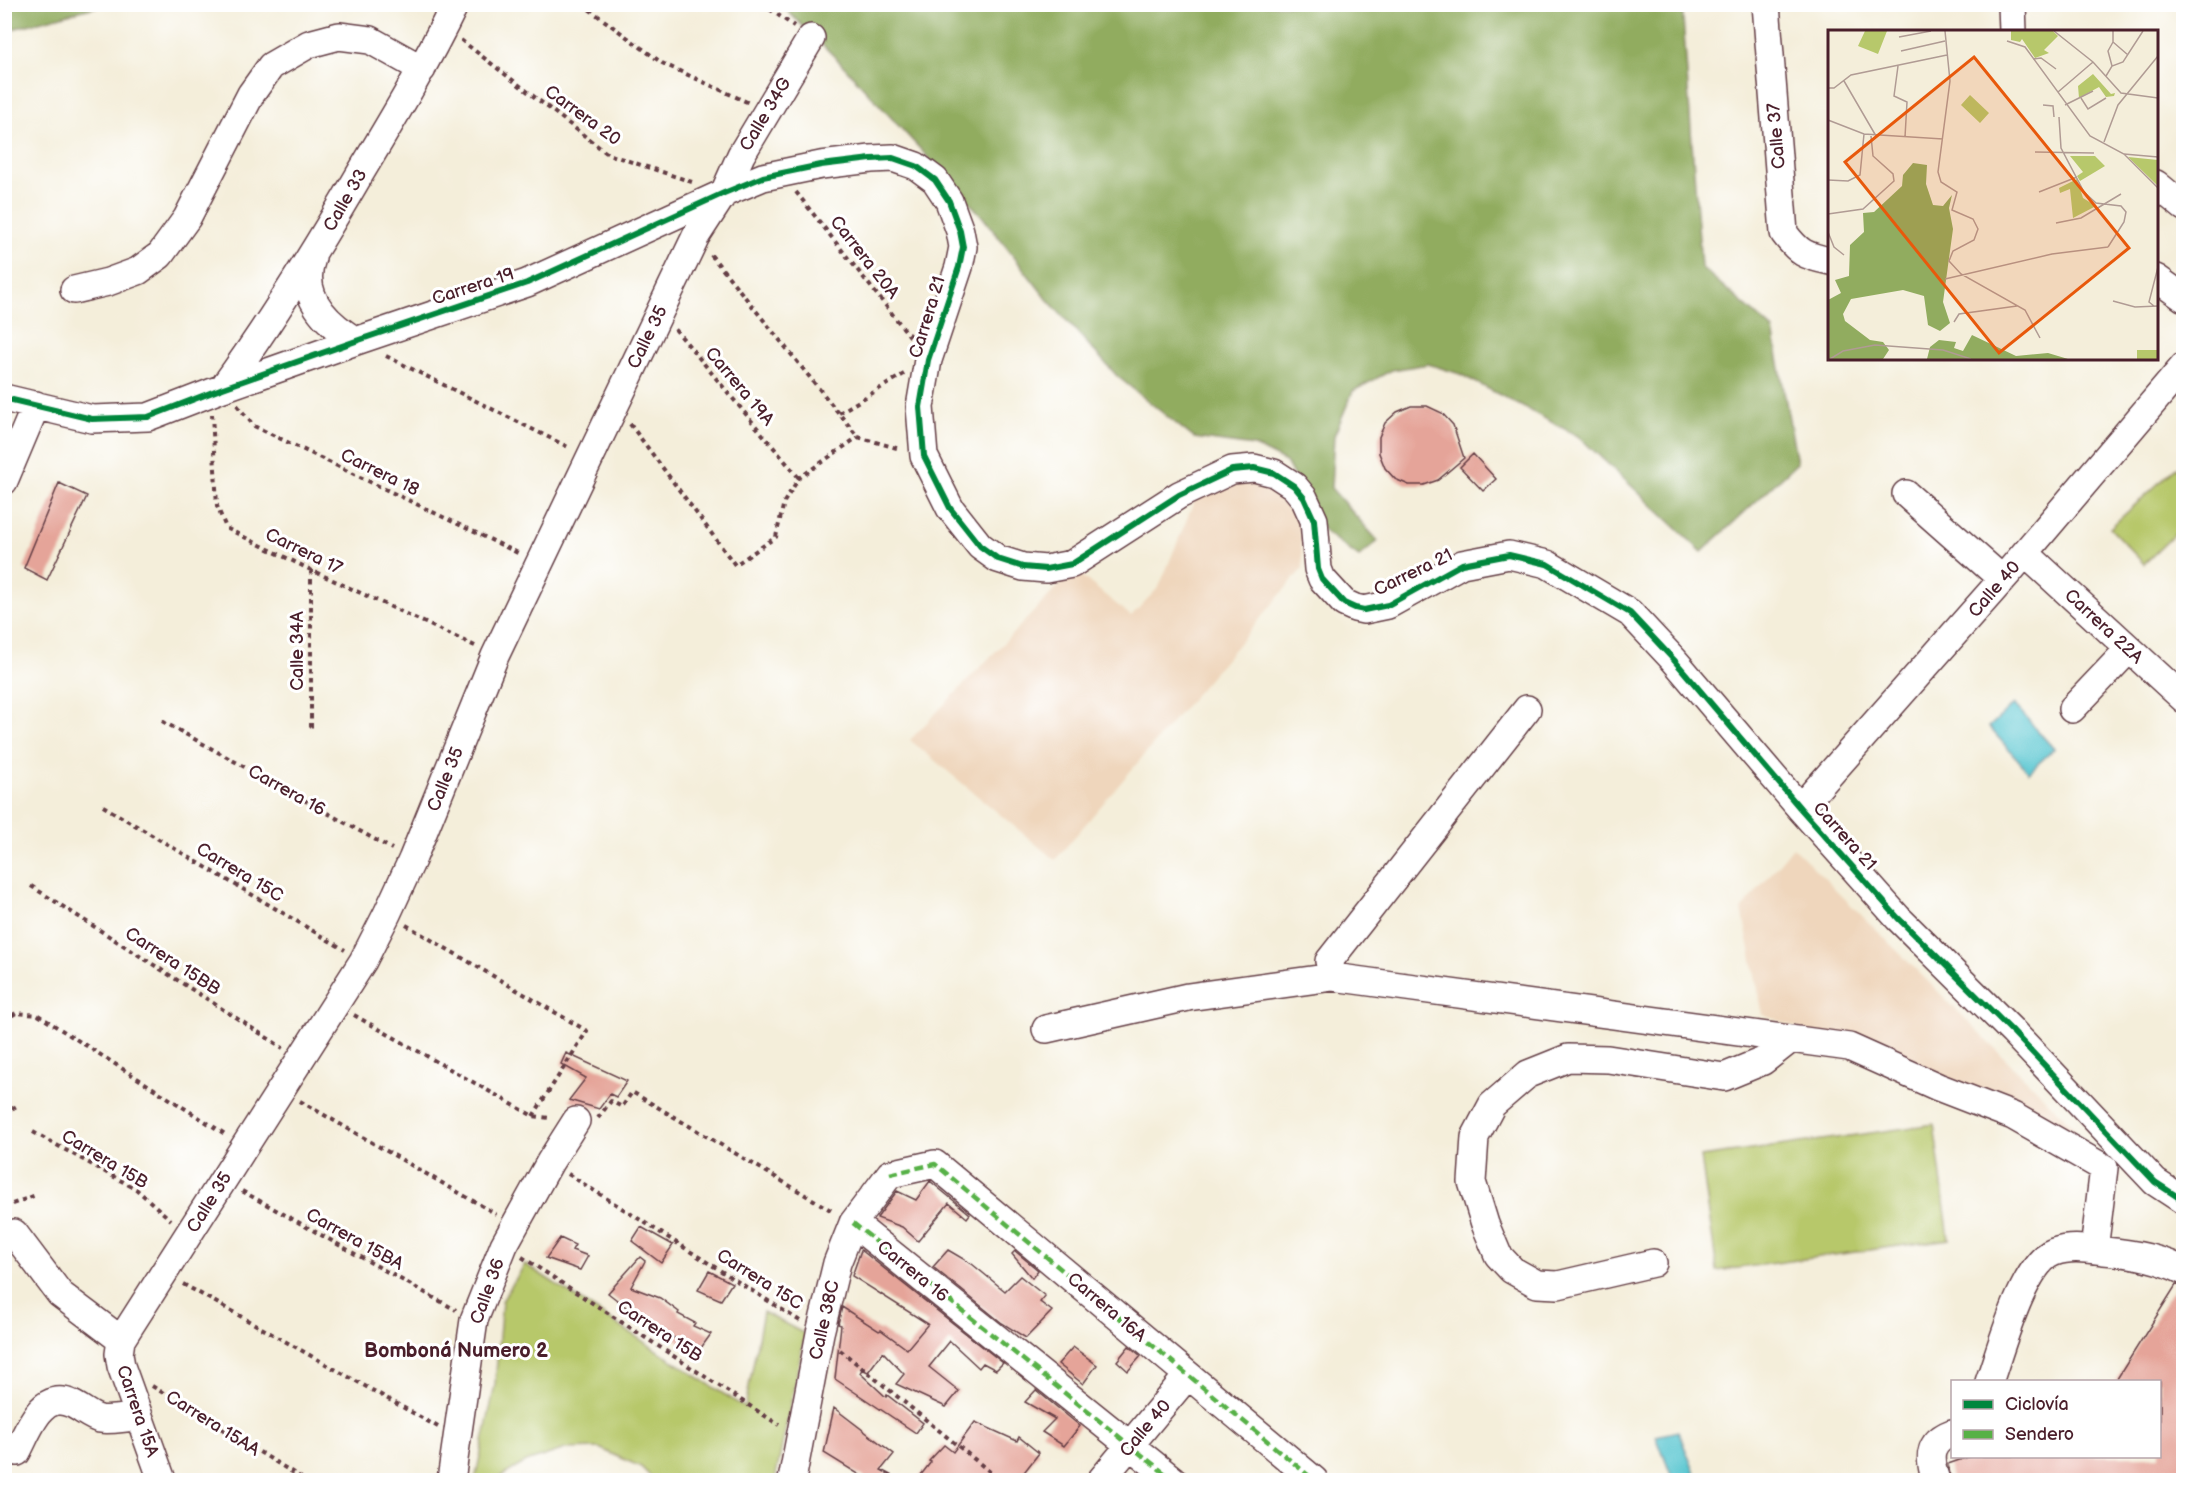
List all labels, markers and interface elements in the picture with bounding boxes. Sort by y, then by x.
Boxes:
inset map [1828,30,2158,360]
street label: Calle 34G [735,74,796,155]
street label: Carrera 20 [541,81,625,150]
street label: Calle 37 [1763,102,1790,170]
street label: Calle 33 [319,165,372,235]
street label: Carrera 20A [826,212,904,303]
street label: Carrera 19 [430,263,517,310]
street label: Carrera 21 [905,274,950,361]
street label: Calle 35 [623,302,672,372]
street label: Carrera 19A [701,343,778,430]
street label: Carrera 18 [337,444,423,501]
street label: Carrera 17 [262,524,346,579]
street label: Carrera 21 [1371,544,1456,600]
street label: Calle 40 [1964,557,2025,622]
street label: Carrera 22A [2060,585,2147,668]
street label: Calle 34A [287,611,308,691]
street label: Calle 35 [423,744,468,815]
street label: Carrera 16 [244,761,329,820]
street label: Carrera 21 [1808,798,1881,875]
street label: Carrera 15C [193,838,287,907]
street label: Carrera 15BB [121,923,224,1000]
street label: Carrera 15B [58,1125,152,1193]
street label: Calle 35 [183,1168,236,1237]
street label: Carrera 15BA [302,1204,407,1275]
street label: Carrera 16 [873,1236,952,1306]
street label: Carrera 15C [713,1245,807,1314]
street label: Calle 36 [466,1255,509,1327]
street label: Carrera 16A [1063,1268,1150,1346]
street label: Calle 38C [805,1278,844,1362]
street label: Carrera 15B [613,1296,706,1367]
district label: Bomboná Numero 2 [364,1339,548,1363]
street label: Carrera 15A [112,1362,163,1460]
legend [1951,1380,2161,1458]
street label: Carrera 15AA [162,1386,264,1461]
text: Ciclovía [2005,1394,2069,1415]
street label: Calle 40 [1115,1396,1175,1461]
text: Sendero [2005,1424,2074,1445]

